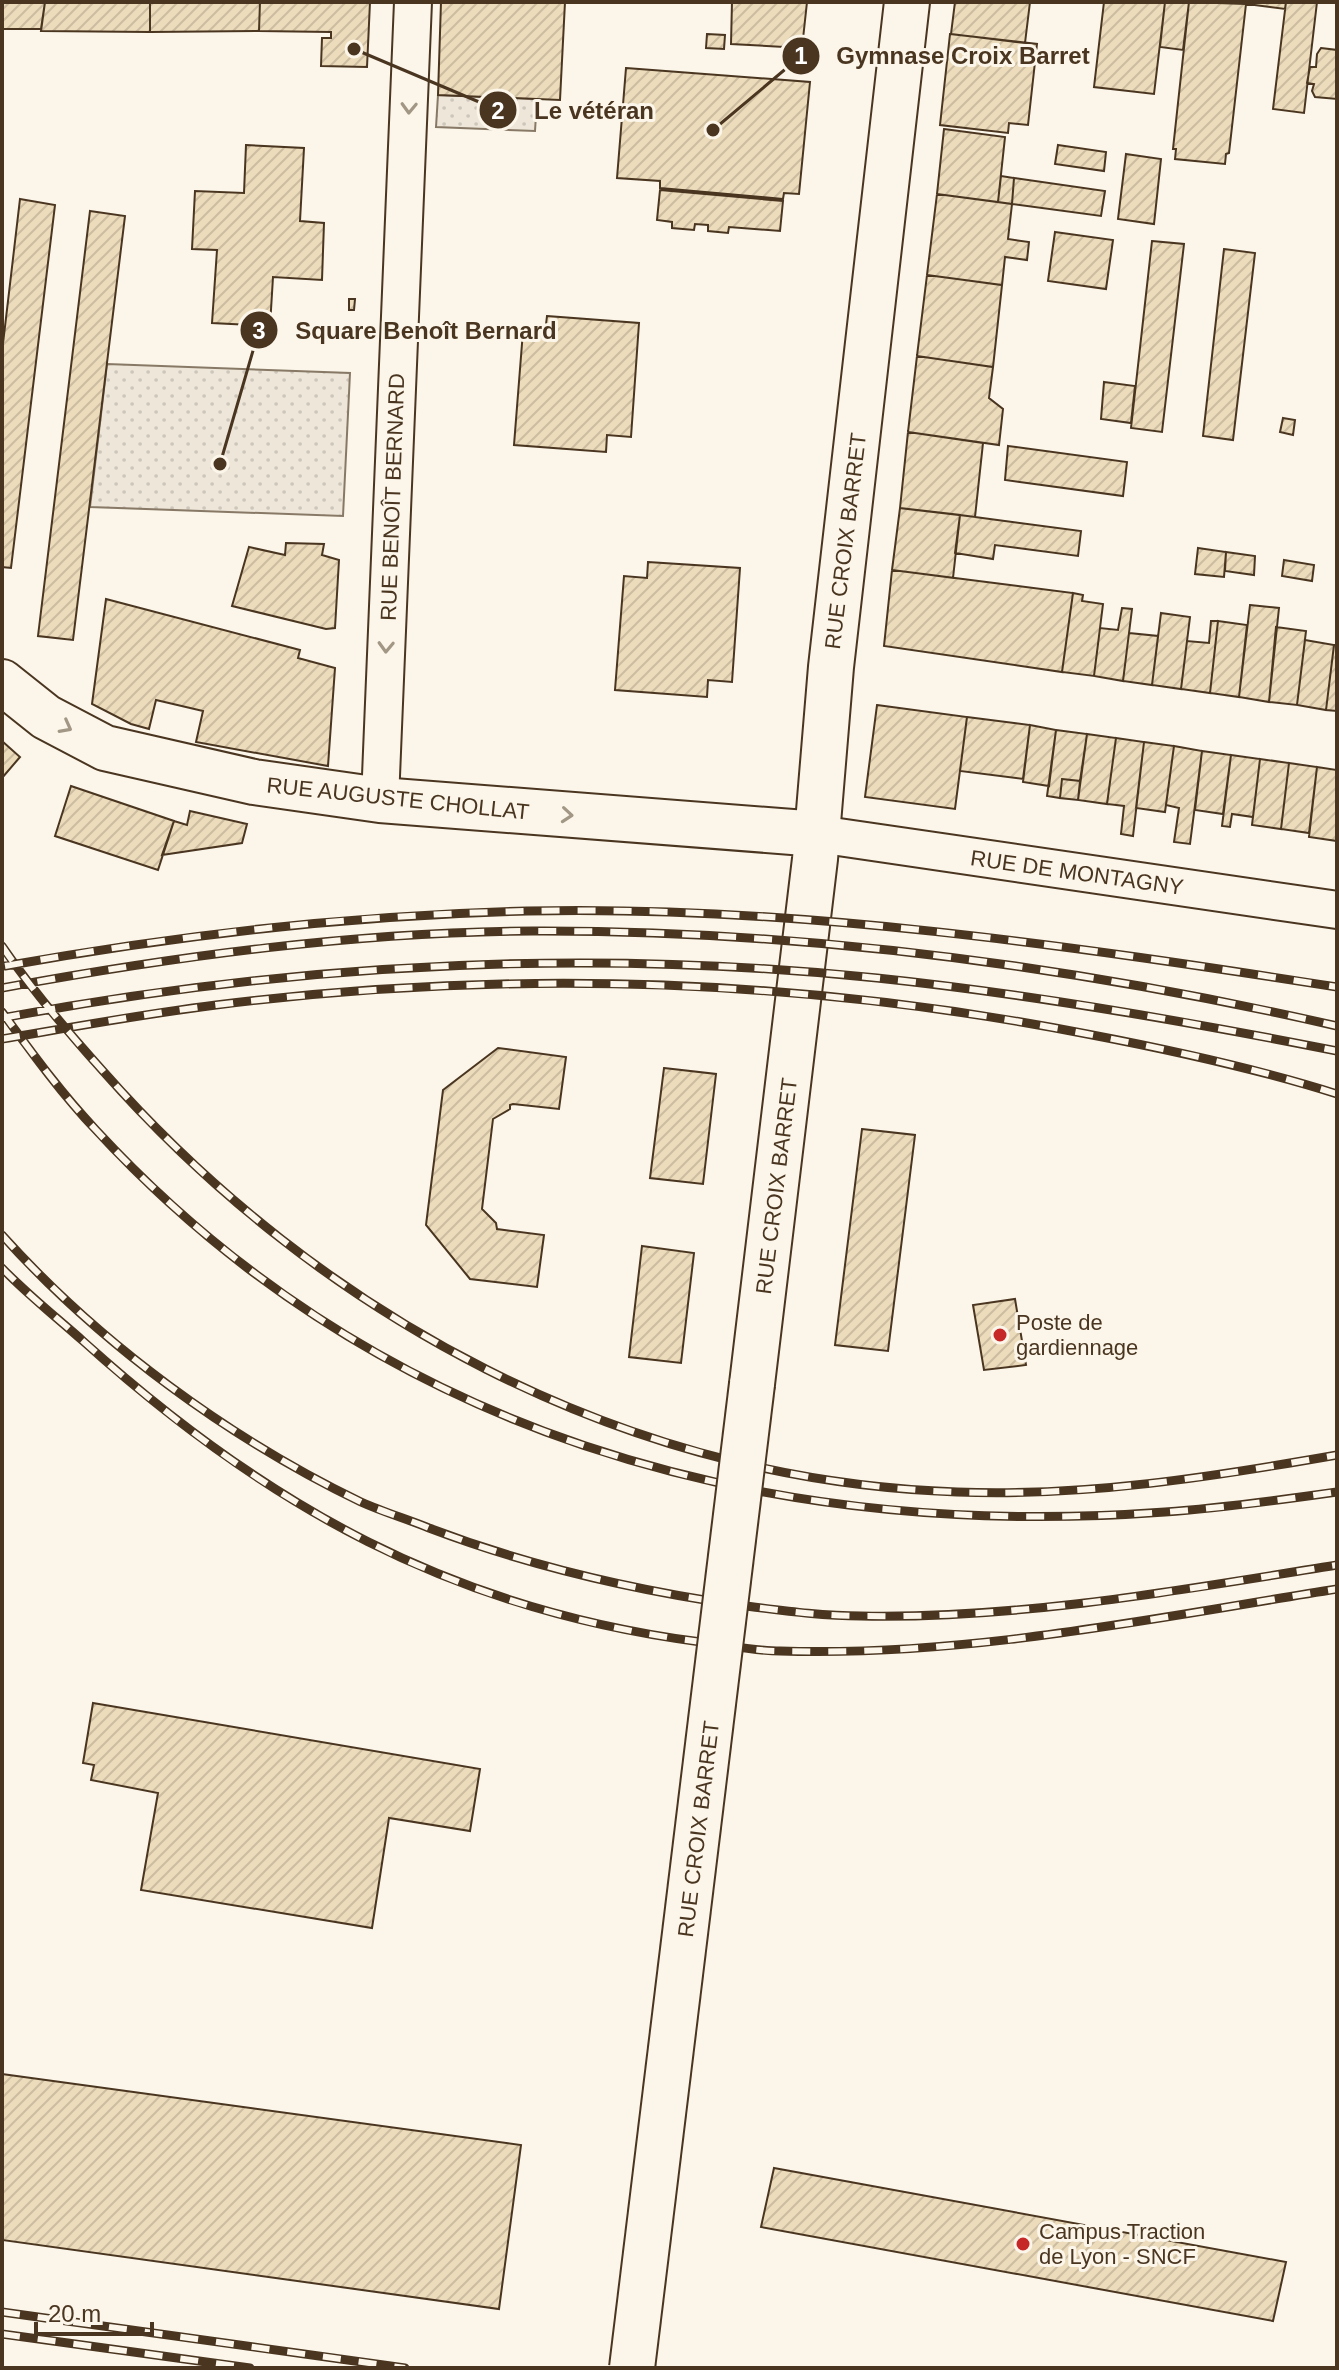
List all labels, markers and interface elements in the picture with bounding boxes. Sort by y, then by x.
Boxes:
callout: Gymnase Croix Barret [781,32,1106,80]
text: 1 [794,42,808,69]
text: Gymnase Croix Barret [836,42,1090,69]
callout: Le vétéran [478,86,670,134]
text: 2 [491,97,505,124]
text: Le vétéran [534,97,654,124]
one-way arrow [400,102,417,115]
callout: Square Benoît Bernard [239,306,573,354]
text: 3 [252,317,266,344]
text: Square Benoît Bernard [295,317,557,344]
street label: RUE BENOÎT BERNARD [376,373,409,621]
street label: RUE CROIX BARRET [820,432,871,651]
one-way arrow [378,641,395,654]
one-way arrow [57,718,72,733]
street label: RUE AUGUSTE CHOLLAT [266,772,530,825]
one-way arrow [561,806,574,823]
street label: RUE DE MONTAGNY [969,845,1185,900]
street label: RUE CROIX BARRET [751,1077,802,1296]
place label: Poste de gardiennage [1016,1310,1138,1360]
marker: Poste de gardiennage [991,1326,1009,1344]
street label: RUE CROIX BARRET [673,1720,724,1939]
place label: Campus Traction de Lyon - SNCF [1039,2219,1205,2269]
marker: Campus Traction de Lyon - SNCF [1014,2235,1032,2253]
scale bar [36,2286,152,2336]
text: 20 m [48,2300,101,2327]

